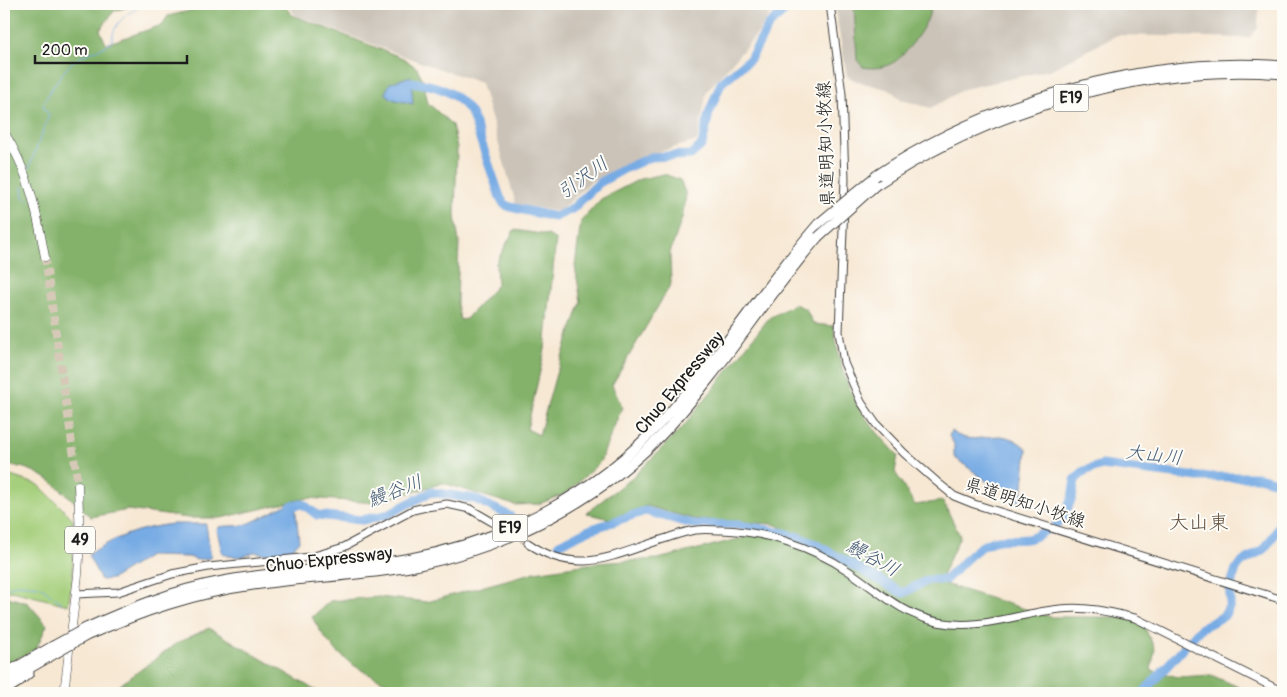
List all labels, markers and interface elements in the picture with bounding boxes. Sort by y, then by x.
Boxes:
scale bar [35,32,188,64]
text: 200 m [42,41,87,60]
street label: 県道明知小牧線 [812,81,840,207]
road number: E19 [1054,85,1088,112]
water label: 引沢川 [553,152,613,204]
street label: Chuo Expressway [630,327,730,439]
water label: 大山川 [1124,440,1184,470]
water label: 鰻谷川 [364,470,426,512]
street label: 県道明知小牧線 [962,473,1088,533]
district label: 大山東 [1169,510,1229,535]
road number: E19 [492,514,528,542]
road number: 49 [65,526,95,554]
water label: 鰻谷川 [842,534,904,582]
street label: Chuo Expressway [264,542,394,578]

